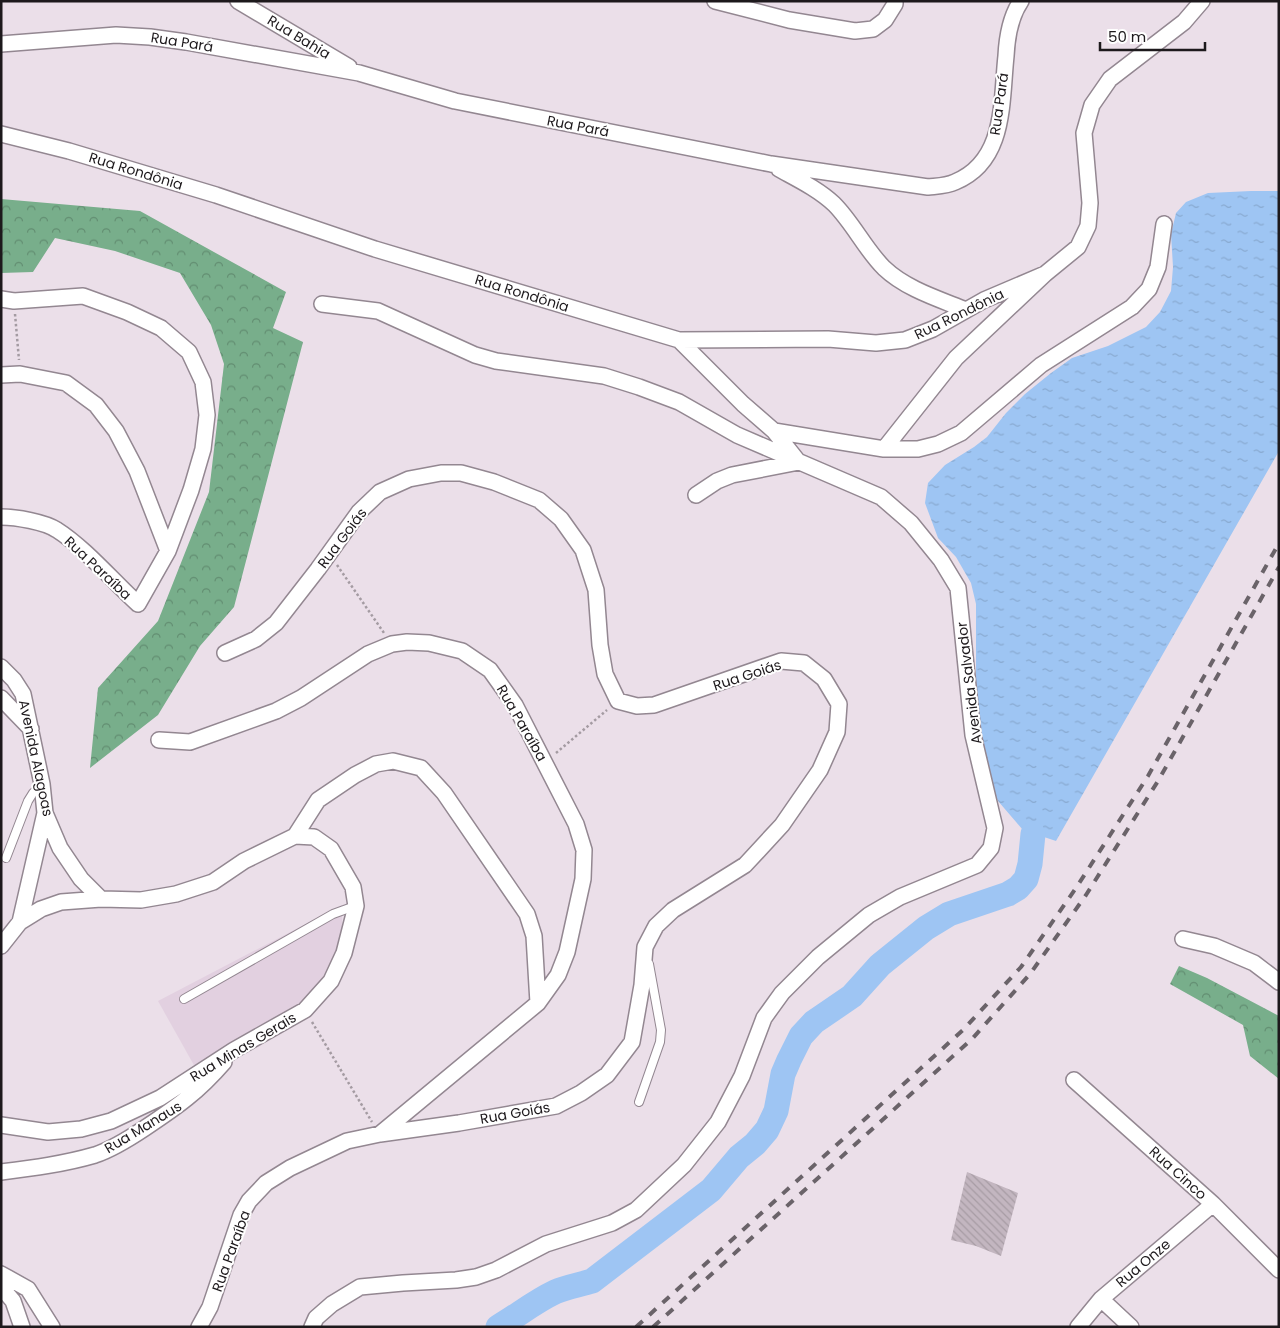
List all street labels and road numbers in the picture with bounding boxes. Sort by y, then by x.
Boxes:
street label: Rua Bahia [264,10,334,64]
street label: Rua Pará [149,27,215,57]
street label: Rua Pará [985,71,1013,137]
street label: Rua Pará [545,110,611,142]
street label: Rua Rondônia [87,147,185,195]
street label: Rua Rondônia [473,269,571,317]
street label: Rua Rondônia [911,284,1007,344]
street label: Rua Goiás [313,504,371,572]
street label: Rua Paraíba [60,532,136,604]
street label: Avenida Salvador [952,621,986,745]
street label: Rua Goiás [710,655,784,695]
street label: Rua Paraíba [492,681,552,765]
street label: Avenida Alagoas [14,698,58,818]
street label: Rua Minas Gerais [186,1007,300,1087]
street label: Rua Manaus [101,1096,185,1158]
street label: Rua Goiás [478,1097,552,1129]
street label: Rua Cinco [1145,1142,1211,1204]
street label: Rua Paraíba [207,1207,255,1295]
street label: Rua Onze [1111,1234,1175,1292]

